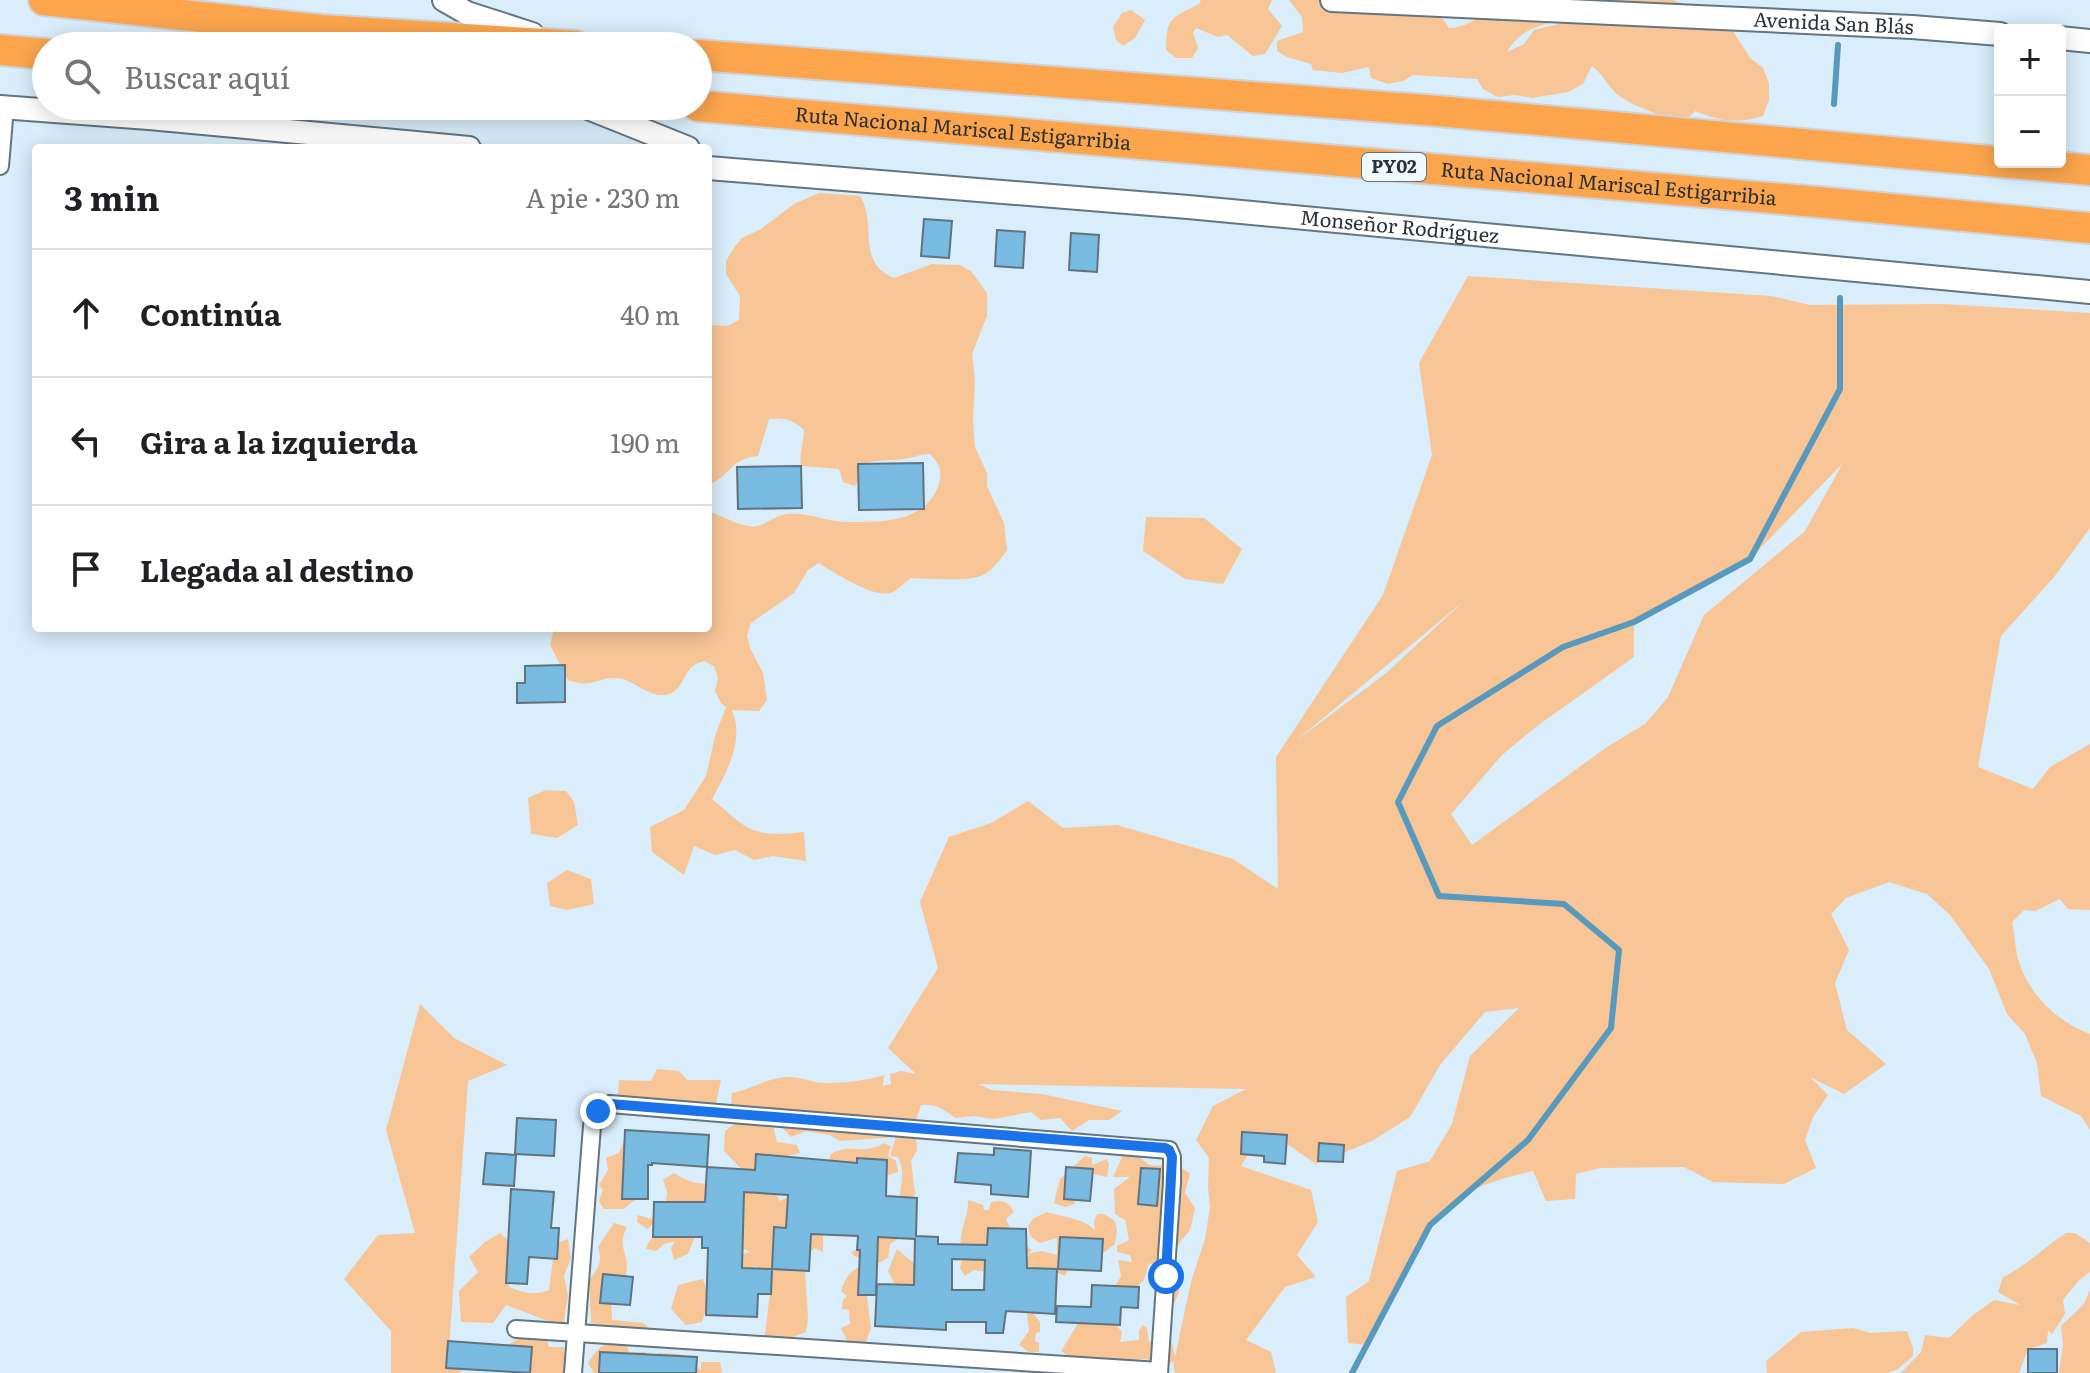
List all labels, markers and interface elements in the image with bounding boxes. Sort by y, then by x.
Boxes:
street label: Avenida San Blás [1753,3,1914,40]
map controls [1994,24,2066,168]
button: + [1994,24,2066,96]
search box [32,32,712,120]
icon: search [60,54,104,98]
text: Buscar aquí [124,54,290,98]
button: − [1994,96,2066,168]
street label: Ruta Nacional Mariscal Estigarribia [794,97,1133,156]
road number: PY02 [1362,153,1426,181]
street label: Ruta Nacional Mariscal Estigarribia [1440,153,1778,211]
text: 3 min [64,171,160,221]
text: A pie · 230 m [526,177,680,216]
street label: Monseñor Rodríguez [1299,201,1501,249]
icon: ahead [64,291,108,335]
text: Continúa [140,291,281,335]
text: 40 m [620,294,680,333]
icon: left [64,419,108,463]
text: Gira a la izquierda [140,419,418,463]
text: 190 m [610,422,680,461]
icon: arrive [64,547,108,591]
text: Llegada al destino [140,547,414,591]
route end [580,1093,616,1129]
route start [1148,1258,1184,1294]

